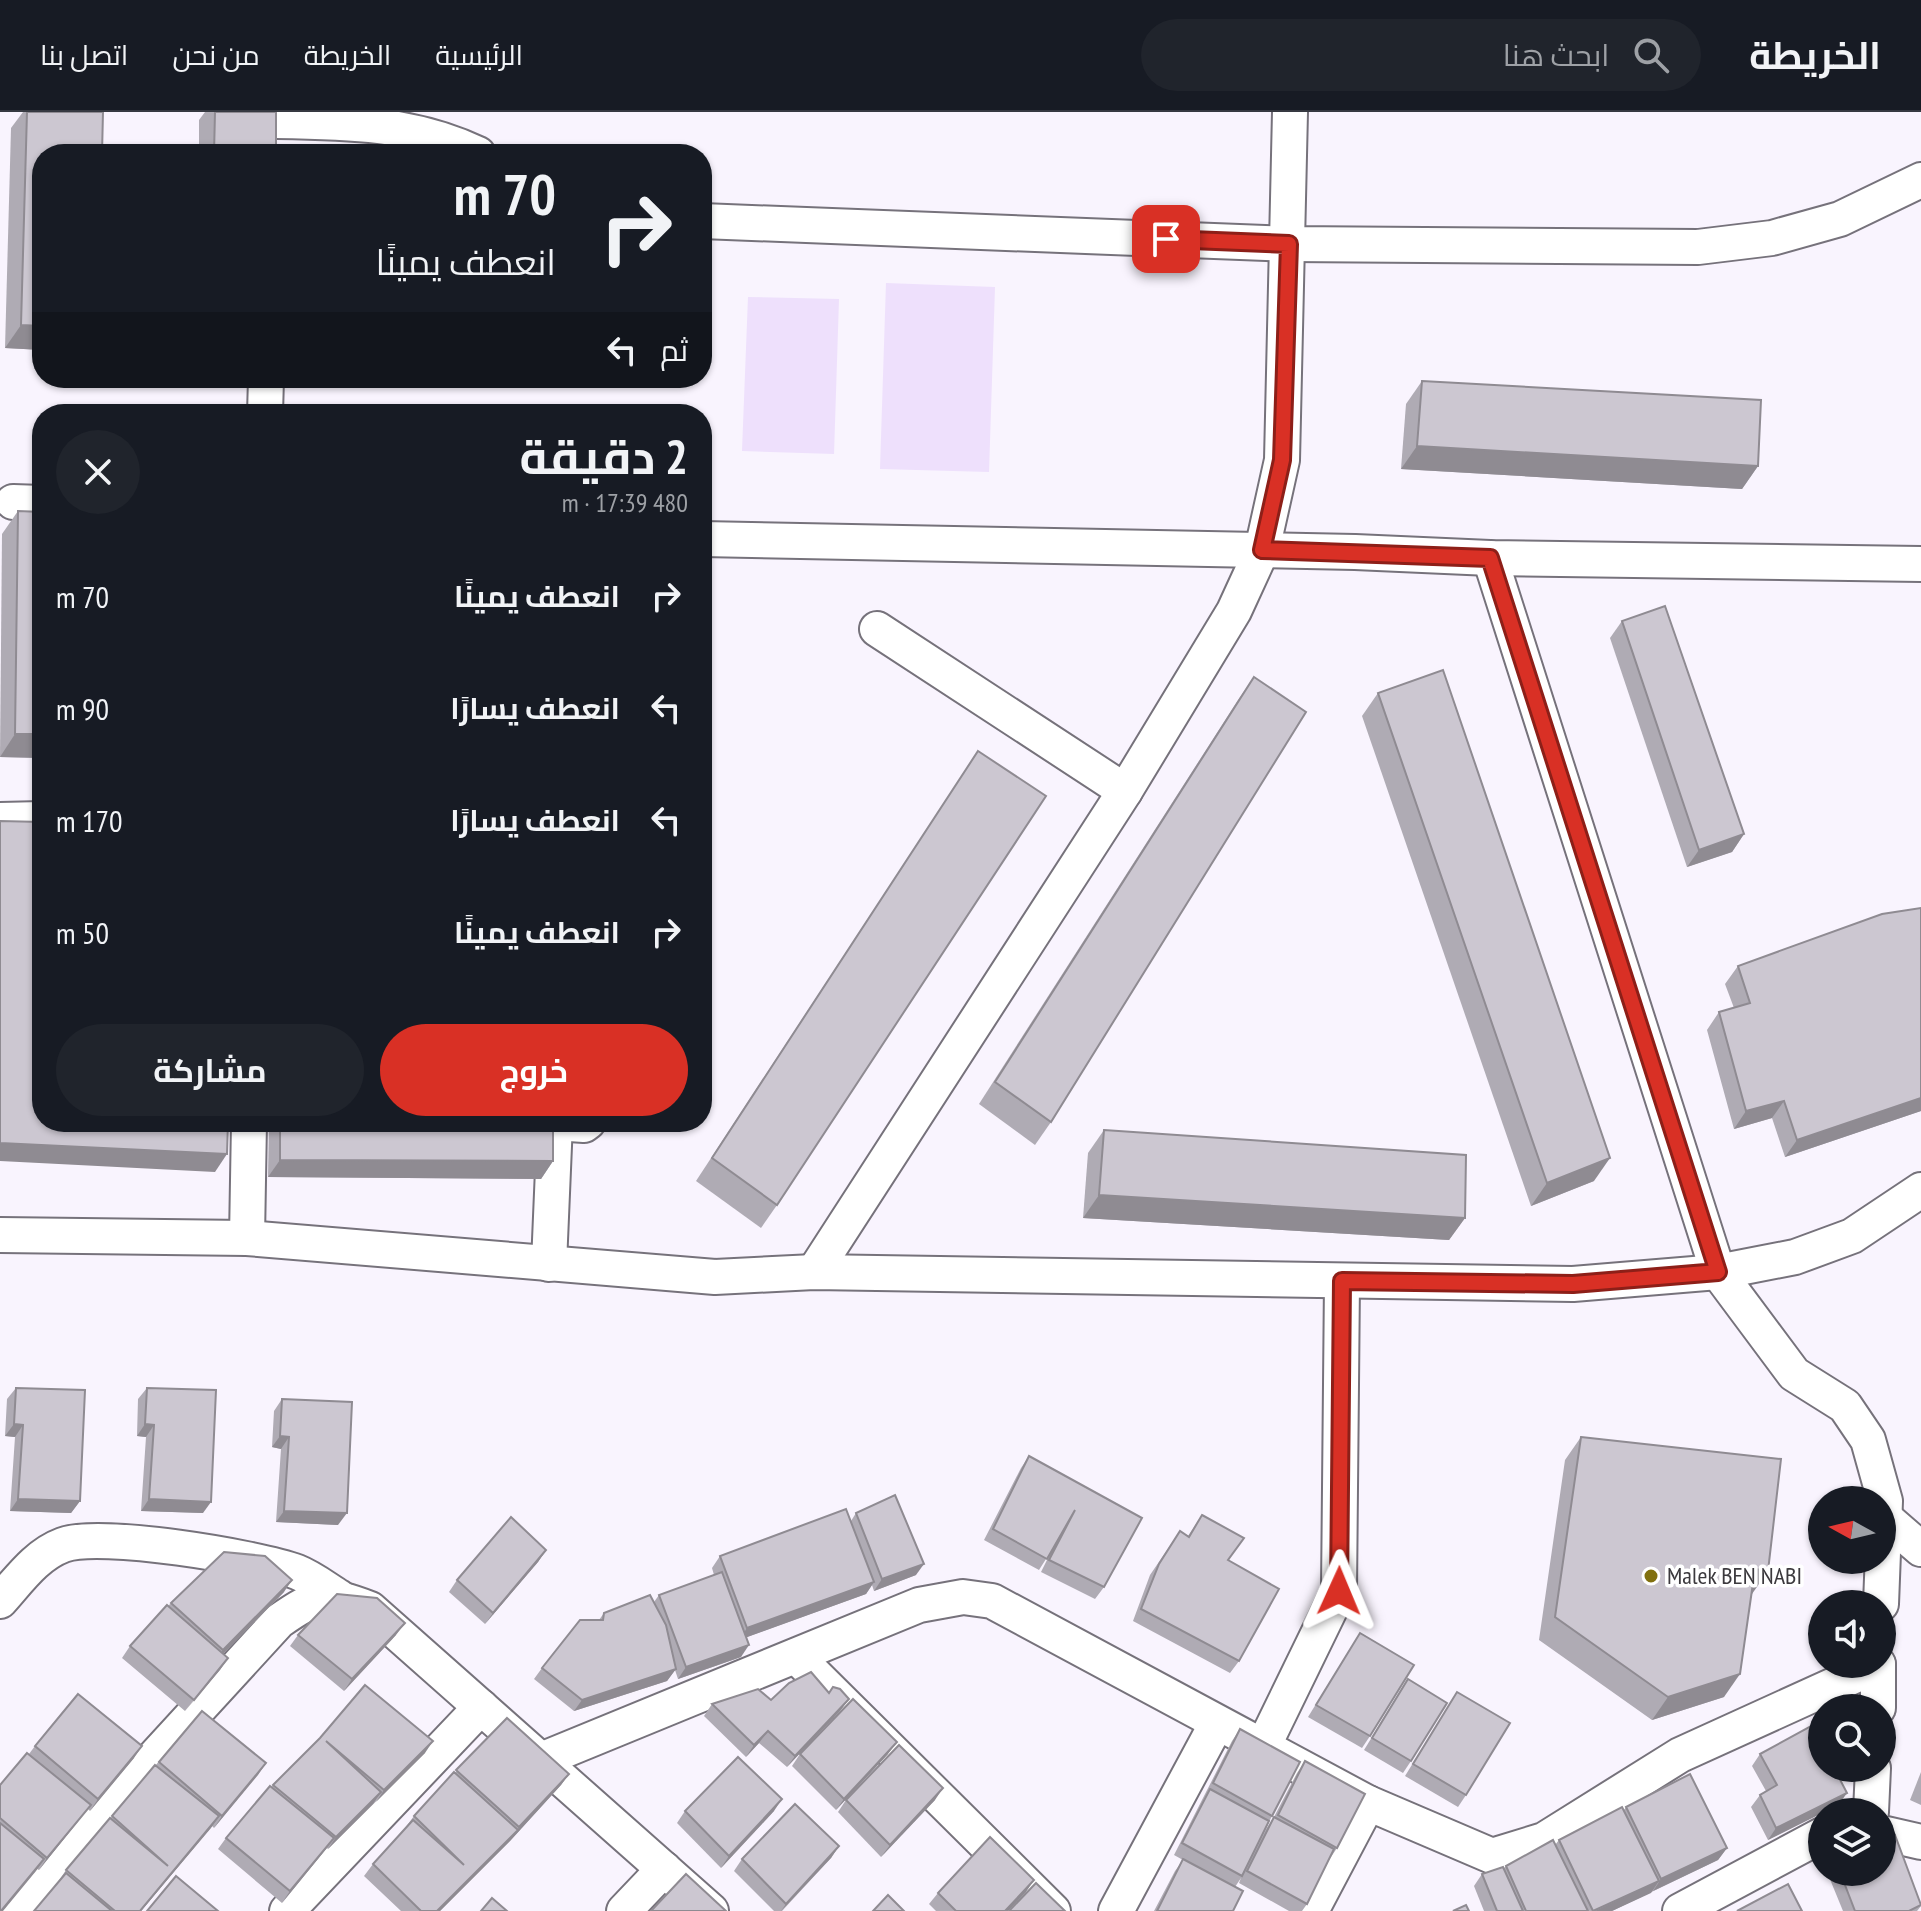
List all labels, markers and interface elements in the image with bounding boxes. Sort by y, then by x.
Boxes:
search box [1141,19,1701,91]
text: الخريطة [1749,30,1881,79]
icon: search [1629,33,1673,77]
text: ابحث هنا [1503,35,1609,74]
text: اتصل بنا [40,36,128,73]
text: من نحن [172,36,260,73]
text: الخريطة [304,36,391,73]
text: الرئيسية [435,36,523,73]
text: 70 m [454,158,556,230]
icon: right [584,176,688,280]
pin [1132,205,1200,273]
icon: arrive [1144,217,1188,261]
text: انعطف يمينًا [376,238,556,285]
icon: left [600,328,644,372]
text: ثم [660,330,688,369]
text: 2 دقيقة [520,425,688,487]
button: close [56,430,140,514]
text: 480 m · 17:39 [562,486,688,519]
icon: right [644,574,688,618]
text: انعطف يمينًا [454,576,620,615]
text: 70 m [56,577,109,616]
icon: left [644,686,688,730]
text: انعطف يسارًا [450,688,620,727]
text: 90 m [56,689,109,728]
icon: left [644,798,688,842]
text: انعطف يسارًا [450,800,620,839]
text: 170 m [56,801,122,840]
icon: right [644,910,688,954]
text: انعطف يمينًا [454,912,620,951]
text: 50 m [56,913,109,952]
button: مشاركة [56,1024,364,1116]
button: خروج [380,1024,688,1116]
north arrow [1808,1486,1896,1574]
map controls [1808,1486,1896,1886]
position arrow [1297,1549,1381,1633]
place label: Malek BEN NABI [1667,1560,1802,1591]
marker: Malek BEN NABI [1642,1567,1660,1585]
button: sound [1808,1590,1896,1678]
button: search [1808,1694,1896,1782]
button: layers [1808,1798,1896,1886]

